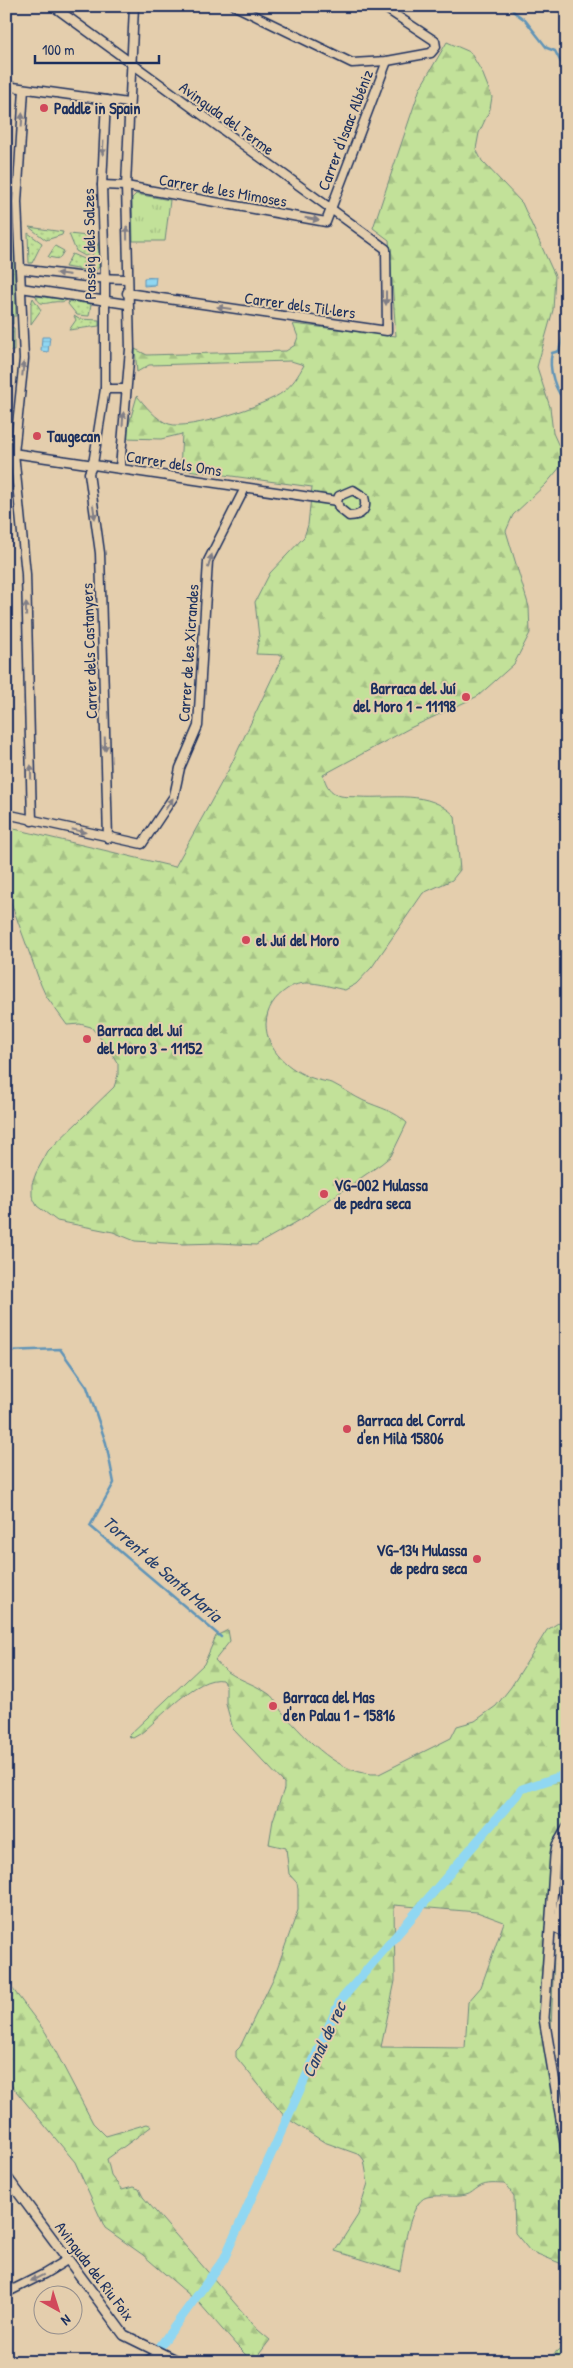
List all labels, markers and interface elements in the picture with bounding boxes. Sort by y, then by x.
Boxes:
scale bar [35,32,159,64]
text: 100 m [42,39,75,60]
street label: Carrer d'Isaac Albéniz [312,66,378,193]
street label: Avinguda del Terme [175,76,280,160]
place label: Paddle in Spain [54,97,141,120]
marker: Paddle in Spain [38,102,50,114]
one-way arrow [19,111,27,127]
one-way arrow [99,141,107,157]
street label: Carrer de les Mimoses [157,168,289,212]
street label: Passeig dels Salzes [77,188,101,300]
one-way arrow [304,216,320,224]
one-way arrow [123,225,131,241]
one-way arrow [54,270,70,278]
street label: Carrer dels Til·lers [243,286,357,324]
one-way arrow [383,290,391,306]
one-way arrow [216,304,232,312]
one-way arrow [19,361,27,377]
one-way arrow [119,411,127,427]
place label: Taugecan [46,425,100,448]
marker: Taugecan [31,430,43,442]
street label: Carrer dels Oms [125,445,223,481]
one-way arrow [91,504,99,520]
one-way arrow [206,553,214,569]
street label: Carrer dels Castanyers [76,583,102,719]
street label: Carrer de les Xicrandes [172,583,204,723]
one-way arrow [22,601,30,617]
place label: Barraca del Juí del Moro 1 - 11198 [353,677,456,717]
marker: Barraca del Juí del Moro 1 - 11198 [460,691,472,703]
one-way arrow [101,736,109,752]
one-way arrow [26,764,34,780]
one-way arrow [164,797,174,811]
one-way arrow [72,827,87,835]
place label: el Juí del Moro [256,929,340,951]
marker: el Juí del Moro [240,934,252,946]
place label: Barraca del Juí del Moro 3 - 11152 [97,1019,203,1059]
marker: Barraca del Juí del Moro 3 - 11152 [81,1033,93,1045]
place label: VG-002 Mulassa de pedra seca [334,1174,428,1215]
marker: VG-002 Mulassa de pedra seca [318,1188,330,1200]
place label: Barraca del Corral d'en Milà 15806 [357,1409,465,1449]
marker: Barraca del Corral d'en Milà 15806 [341,1423,353,1435]
water label: Torrent de Santa Maria [97,1510,229,1629]
place label: VG-134 Mulassa de pedra seca [376,1539,468,1580]
marker: VG-134 Mulassa de pedra seca [471,1553,483,1565]
place label: Barraca del Mas d'en Palau 1 - 15816 [283,1686,396,1726]
marker: Barraca del Mas d'en Palau 1 - 15816 [267,1700,279,1712]
water label: Canal de rec [295,1996,353,2082]
street label: Avinguda del Riu Foix [50,2217,140,2325]
one-way arrow [30,2274,44,2282]
north arrow [32,2286,82,2336]
text: N [57,2311,75,2331]

